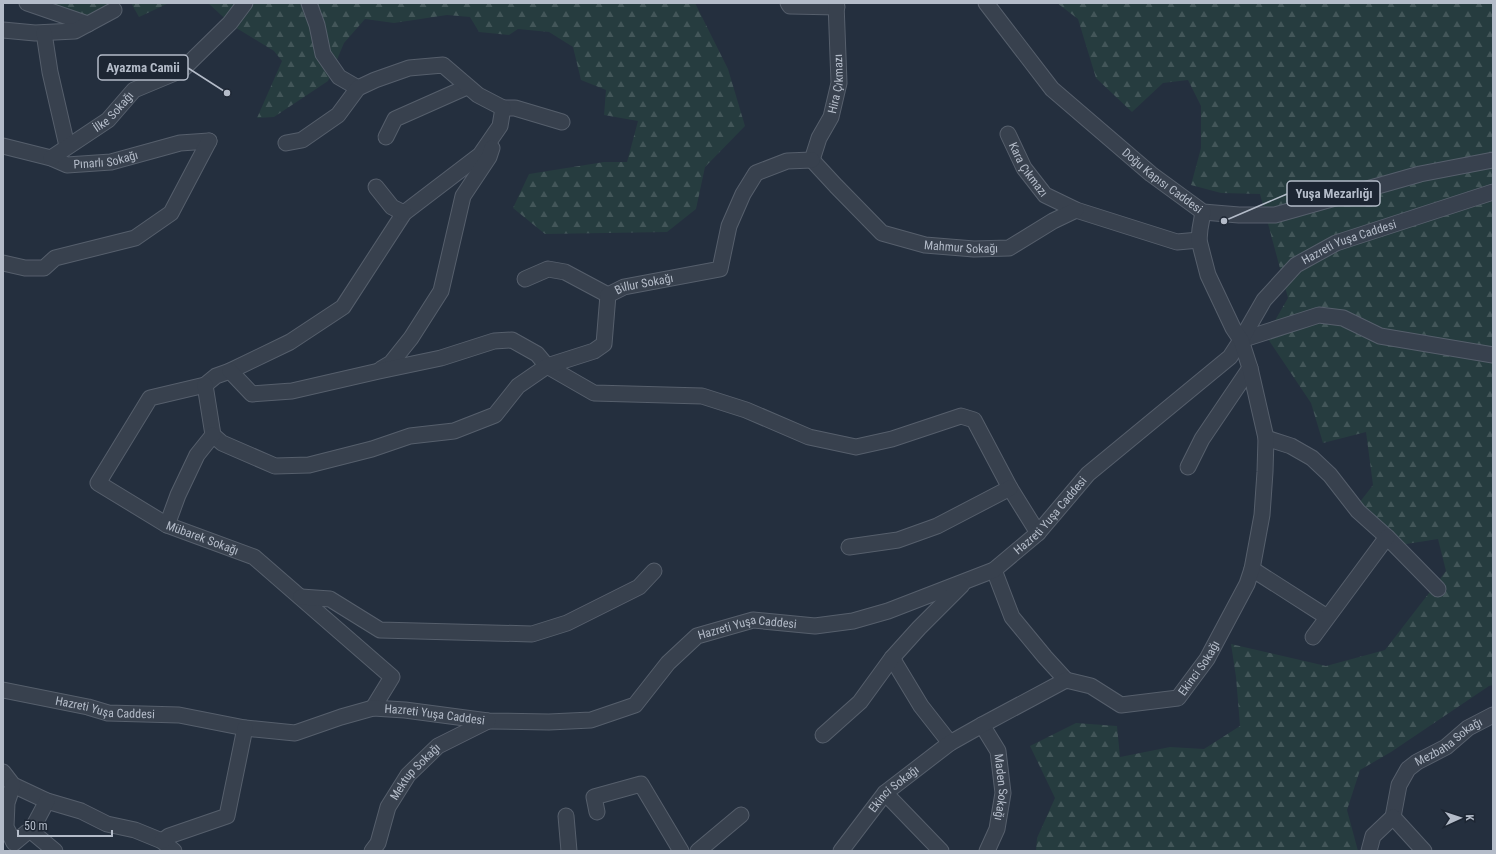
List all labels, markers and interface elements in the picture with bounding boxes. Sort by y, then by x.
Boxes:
street label: Hira Çıkmazı [825,54,846,115]
callout: Ayazma Camii [98,55,188,80]
text: Ayazma Camii [106,60,180,75]
street label: İlke Sokağı [90,89,136,135]
street label: Kara Çıkmazı [1006,140,1051,200]
street label: Doğu Kapısı Caddesi [1119,145,1205,216]
street label: Pınarlı Sokağı [73,148,139,172]
callout: Yuşa Mezarlığı [1287,181,1380,206]
text: Yuşa Mezarlığı [1295,186,1373,201]
street label: Hazreti Yuşa Caddesi [1299,217,1398,267]
street label: Mahmur Sokağı [924,238,998,256]
street label: Billur Sokağı [612,271,674,297]
street label: Hazreti Yuşa Caddesi [1011,474,1090,557]
street label: Mübarek Sokağı [164,518,241,558]
street label: Hazreti Yuşa Caddesi [696,612,797,642]
street label: Ekinci Sokağı [1175,638,1222,698]
street label: Hazreti Yuşa Caddesi [54,694,155,721]
street label: Hazreti Yuşa Caddesi [384,702,486,727]
street label: Mezbaha Sokağı [1413,715,1485,769]
street label: Mektup Sokağı [387,741,443,803]
street label: Maden Sokağı [991,753,1010,822]
street label: Ekinci Sokağı [866,763,922,815]
north arrow [1440,798,1480,838]
scale bar [18,812,112,838]
text: K [1463,814,1476,822]
text: 50 m [24,819,48,833]

